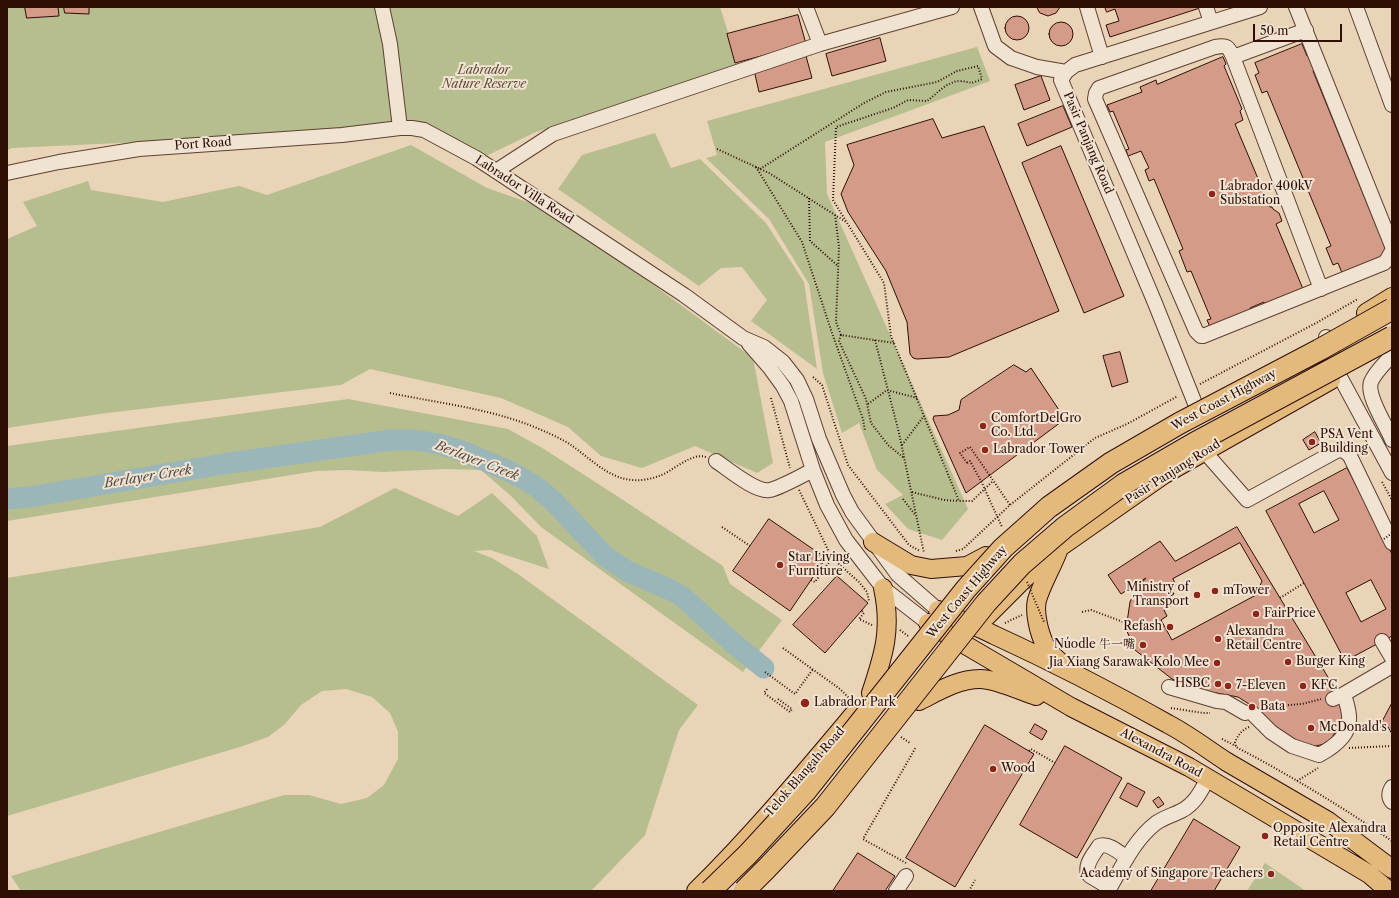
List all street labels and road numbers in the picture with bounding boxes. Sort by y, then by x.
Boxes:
street label: Pasir Panjang Road [1060,90,1116,196]
street label: Port Road [174,135,232,153]
street label: Labrador Villa Road [472,153,576,227]
street label: West Coast Highway [1169,366,1279,434]
street label: Pasir Panjang Road [1123,437,1223,507]
street label: West Coast Highway [924,543,1010,641]
street label: Telok Blangah Road [762,724,848,820]
street label: Alexandra Road [1117,725,1205,781]

